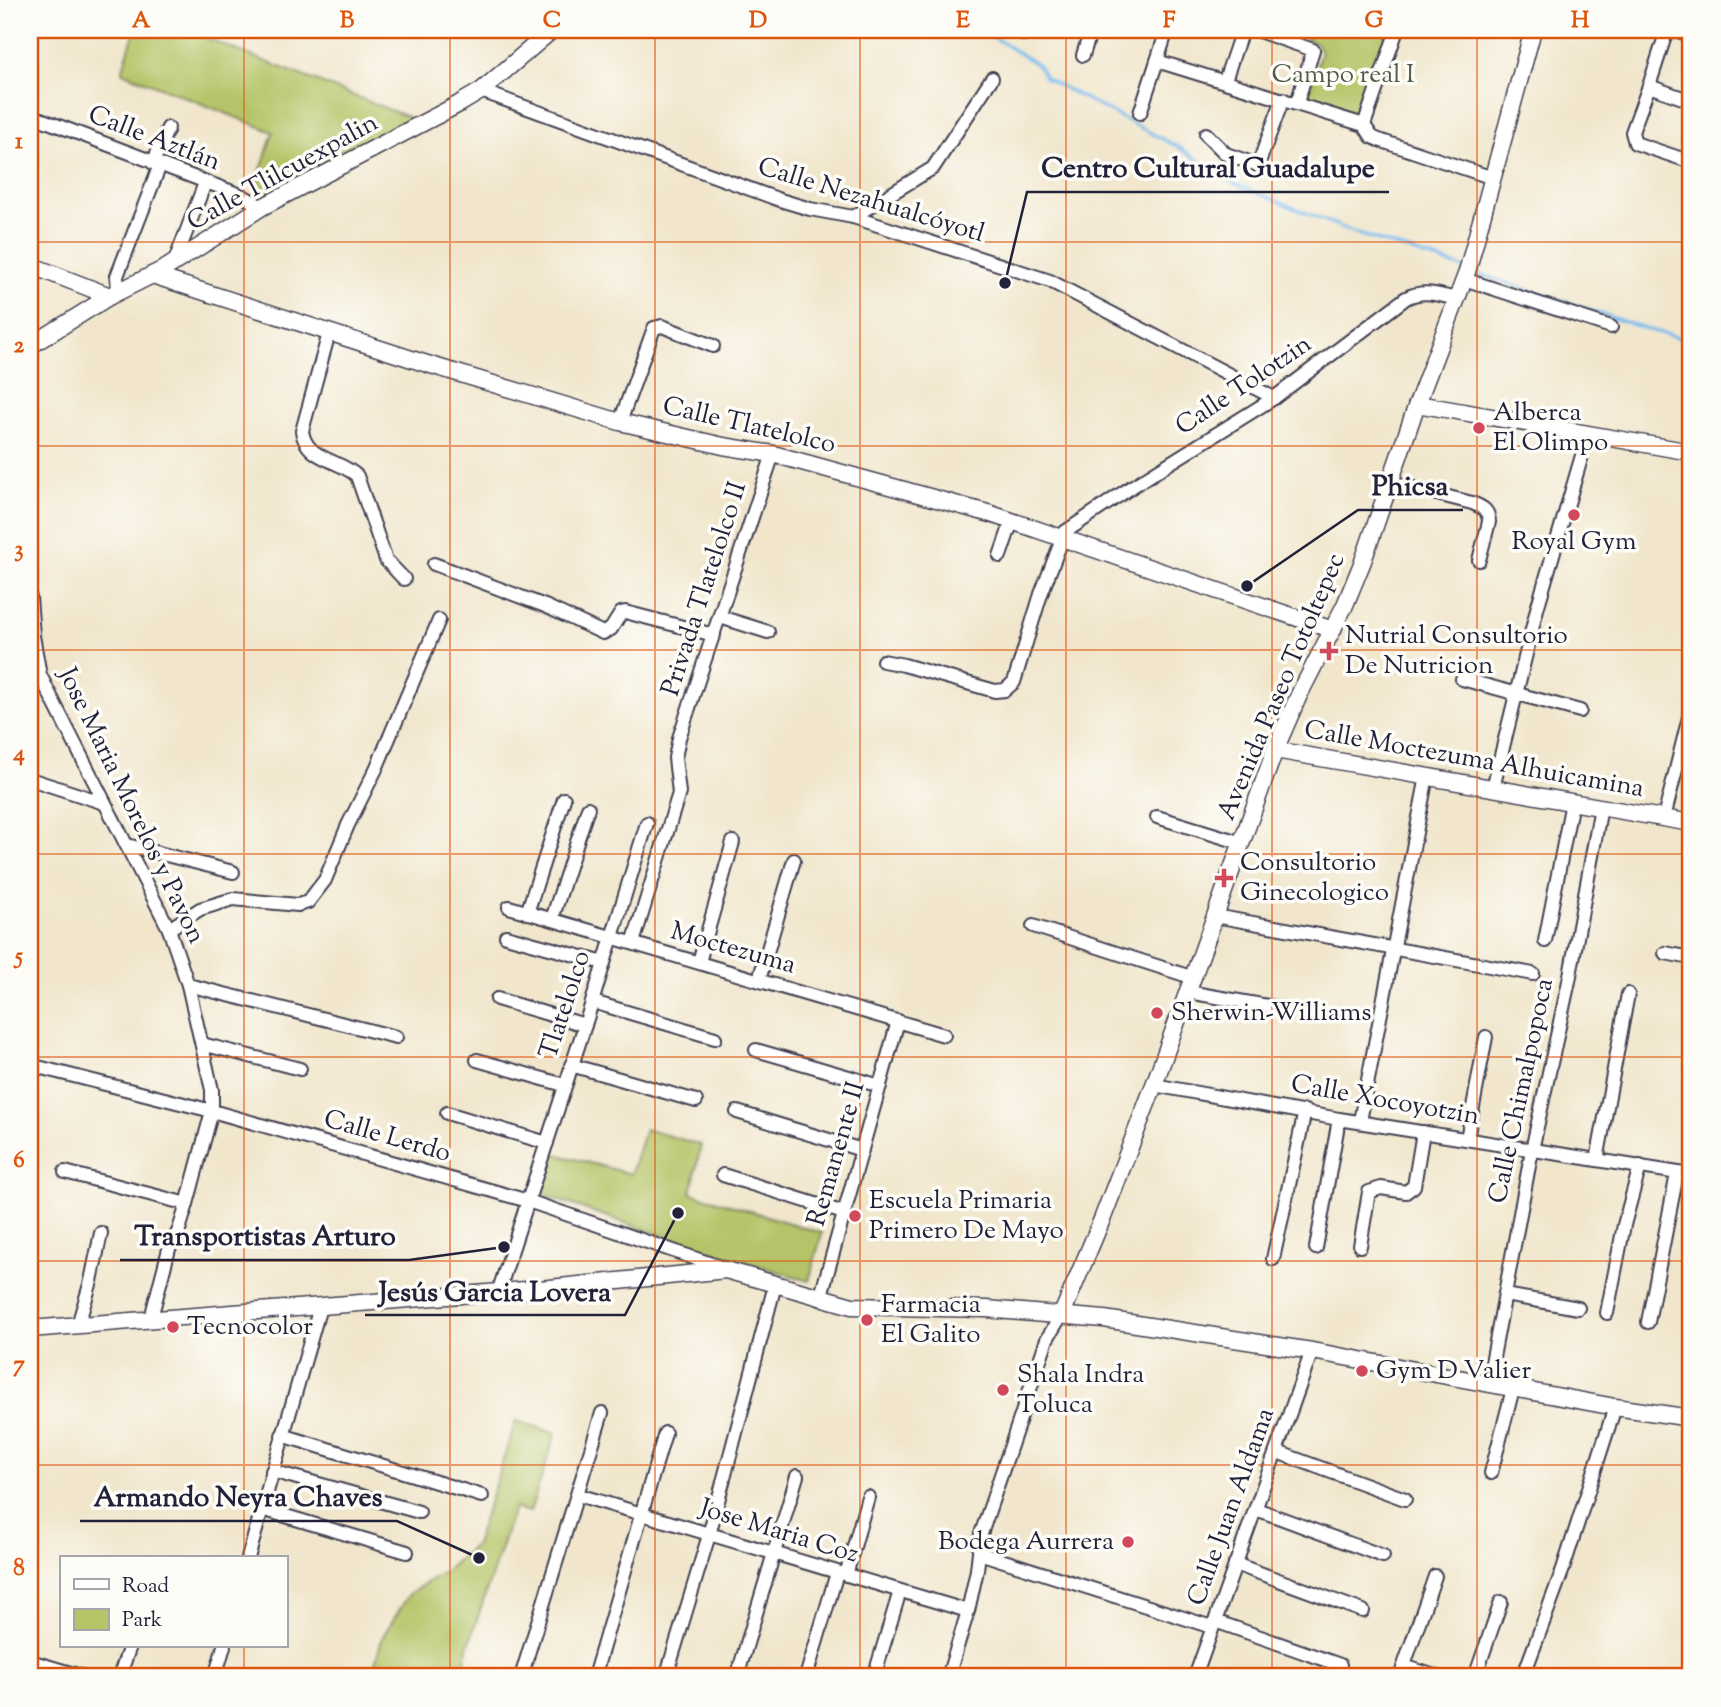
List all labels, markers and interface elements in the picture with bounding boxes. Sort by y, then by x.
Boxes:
text: A [132,5,151,38]
text: B [340,5,355,38]
text: C [543,5,561,38]
text: D [749,5,767,38]
text: E [956,5,970,38]
text: F [1163,5,1176,38]
text: G [1365,5,1384,38]
text: H [1571,5,1590,38]
park label: Campo real I [1271,57,1415,94]
street label: Calle Aztlán [83,97,225,181]
street label: Calle Tlilcuexpalin [181,105,385,241]
text: 1 [15,126,23,159]
callout: Centro Cultural Guadalupe [1027,143,1389,192]
street label: Calle Nezahualcóyotl [753,149,989,253]
text: Centro Cultural Guadalupe [1041,150,1375,190]
street label: Calle Tolotzin [1169,327,1319,445]
text: 2 [14,330,25,363]
street label: Calle Tlatelolco [659,388,839,464]
place label: Alberca El Olimpo [1493,395,1608,462]
marker: Alberca El Olimpo [1471,420,1487,436]
callout: Phicsa [1358,461,1463,510]
text: Phicsa [1372,468,1448,508]
street label: Privada Tlatelolco II [653,477,757,701]
marker: Royal Gym [1566,507,1582,523]
place label: Royal Gym [1512,524,1636,561]
text: 3 [14,534,24,567]
street label: Avenida Paseo Totoltepec [1209,547,1355,826]
place label: Nutrial Consultorio De Nutricion [1345,618,1568,685]
marker: Nutrial Consultorio De Nutricion [1319,641,1339,661]
street label: Jose Maria Morelos y Pavon [47,660,214,950]
street label: Calle Moctezuma Alhuicamina [1301,712,1647,808]
text: 4 [12,738,25,771]
place label: Consultorio Ginecologico [1240,845,1389,912]
marker: Consultorio Ginecologico [1214,868,1234,888]
street label: Moctezuma [666,913,800,985]
text: 5 [13,941,23,974]
street label: Tlatelolco [531,946,601,1064]
street label: Calle Chimalpopoca [1480,975,1564,1207]
place label: Sherwin-Williams [1171,995,1371,1032]
marker: Sherwin-Williams [1149,1005,1165,1021]
street label: Calle Xocoyotzin [1288,1066,1482,1136]
street label: Remanente II [799,1077,876,1231]
street label: Calle Lerdo [319,1101,455,1173]
text: 6 [13,1145,25,1178]
place label: Escuela Primaria Primero De Mayo [869,1183,1064,1250]
marker: Escuela Primaria Primero De Mayo [847,1208,863,1224]
callout: Transportistas Arturo [120,1211,409,1260]
text: Transportistas Arturo [134,1218,396,1258]
callout: Jesús Garcia Lovera [365,1266,625,1315]
text: Jesús Garcia Lovera [377,1274,611,1314]
place label: Farmacia El Galito [881,1287,981,1354]
place label: Tecnocolor [187,1309,313,1346]
marker: Farmacia El Galito [859,1312,875,1328]
marker: Tecnocolor [165,1319,181,1335]
text: 7 [13,1349,25,1382]
place label: Gym D Valier [1376,1353,1531,1390]
place label: Shala Indra Toluca [1017,1357,1144,1424]
marker: Gym D Valier [1354,1363,1370,1379]
marker: Shala Indra Toluca [995,1382,1011,1398]
street label: Calle Juan Aldama [1179,1403,1285,1611]
callout: Armando Neyra Chaves [80,1472,397,1521]
text: Armando Neyra Chaves [93,1479,383,1519]
street label: Jose Maria Coz [693,1490,863,1574]
place label: Bodega Aurrera [938,1524,1114,1561]
marker: Bodega Aurrera [1120,1534,1136,1550]
text: 8 [13,1553,25,1586]
legend [60,1556,287,1648]
text: Road [122,1572,169,1602]
text: Park [122,1606,163,1636]

